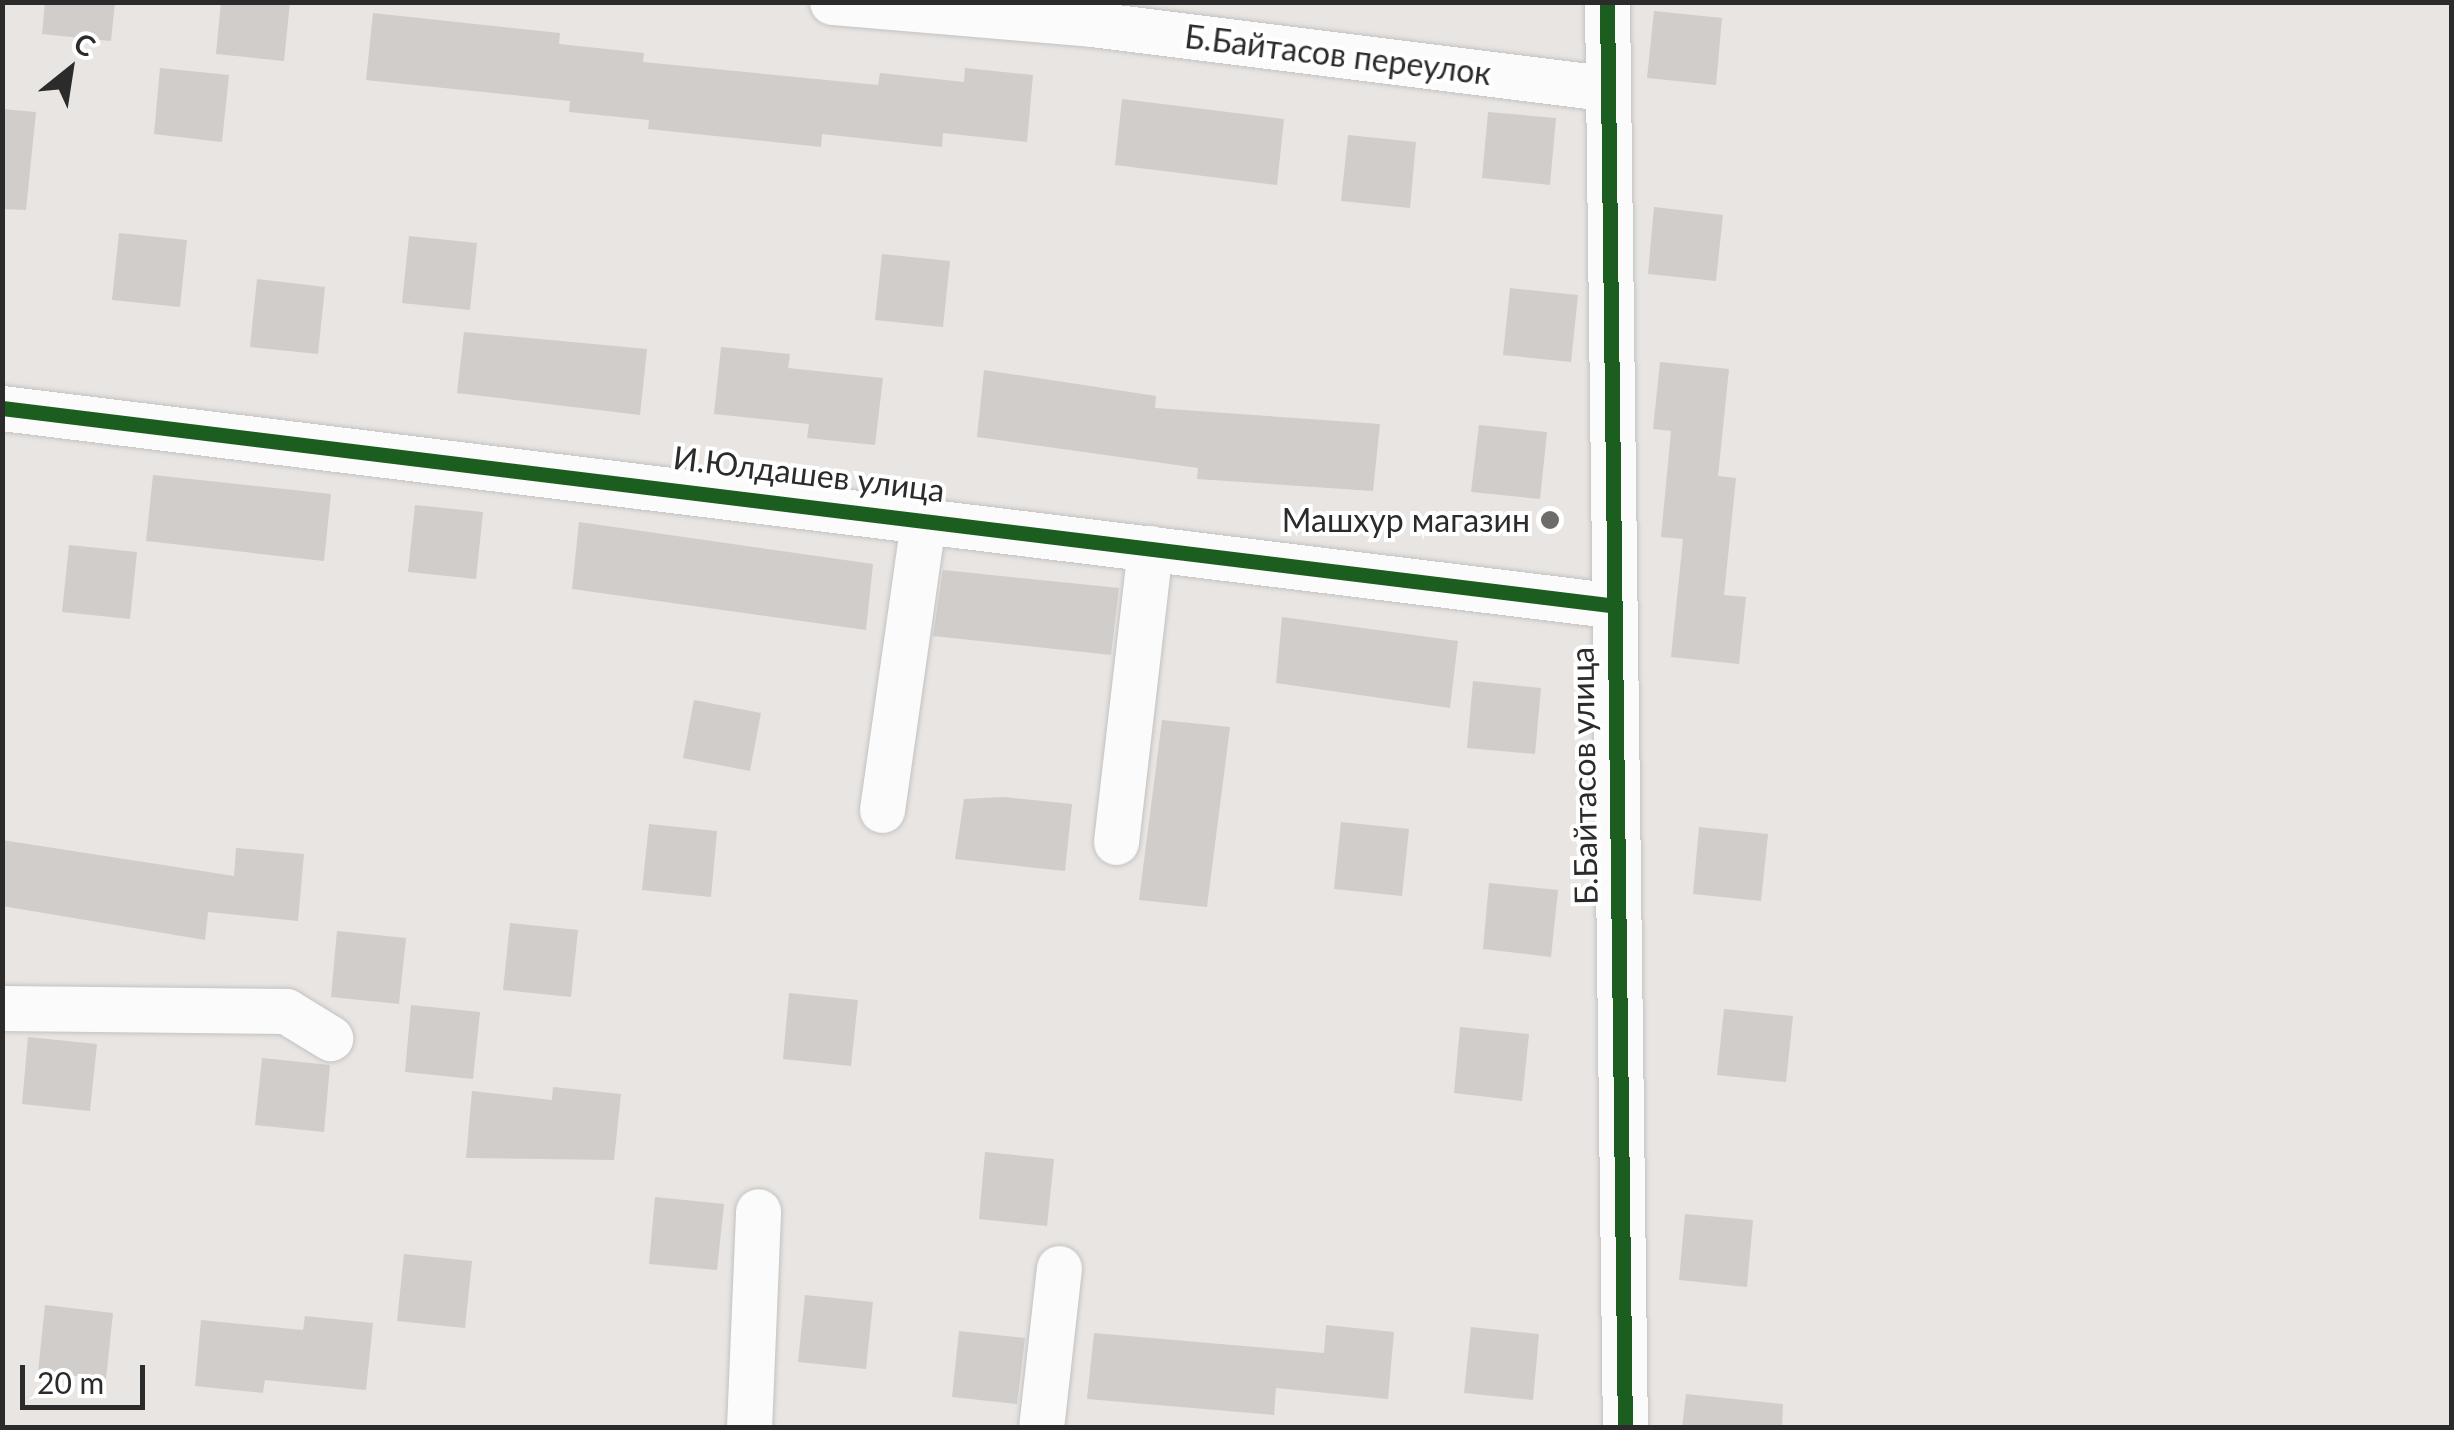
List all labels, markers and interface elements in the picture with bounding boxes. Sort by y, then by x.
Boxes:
street label: Б.Байтасов переулок [1183,17,1493,93]
north arrow [20,20,120,120]
text: С [68,25,102,63]
street label: И.Юлдашев улица [671,438,947,510]
place label: Машхур магазин [1282,501,1530,539]
marker: Машхур магазин [1539,509,1561,531]
street label: Б.Байтасов улица [1563,647,1605,905]
scale bar [25,1345,150,1407]
text: 20 m [37,1364,104,1400]

